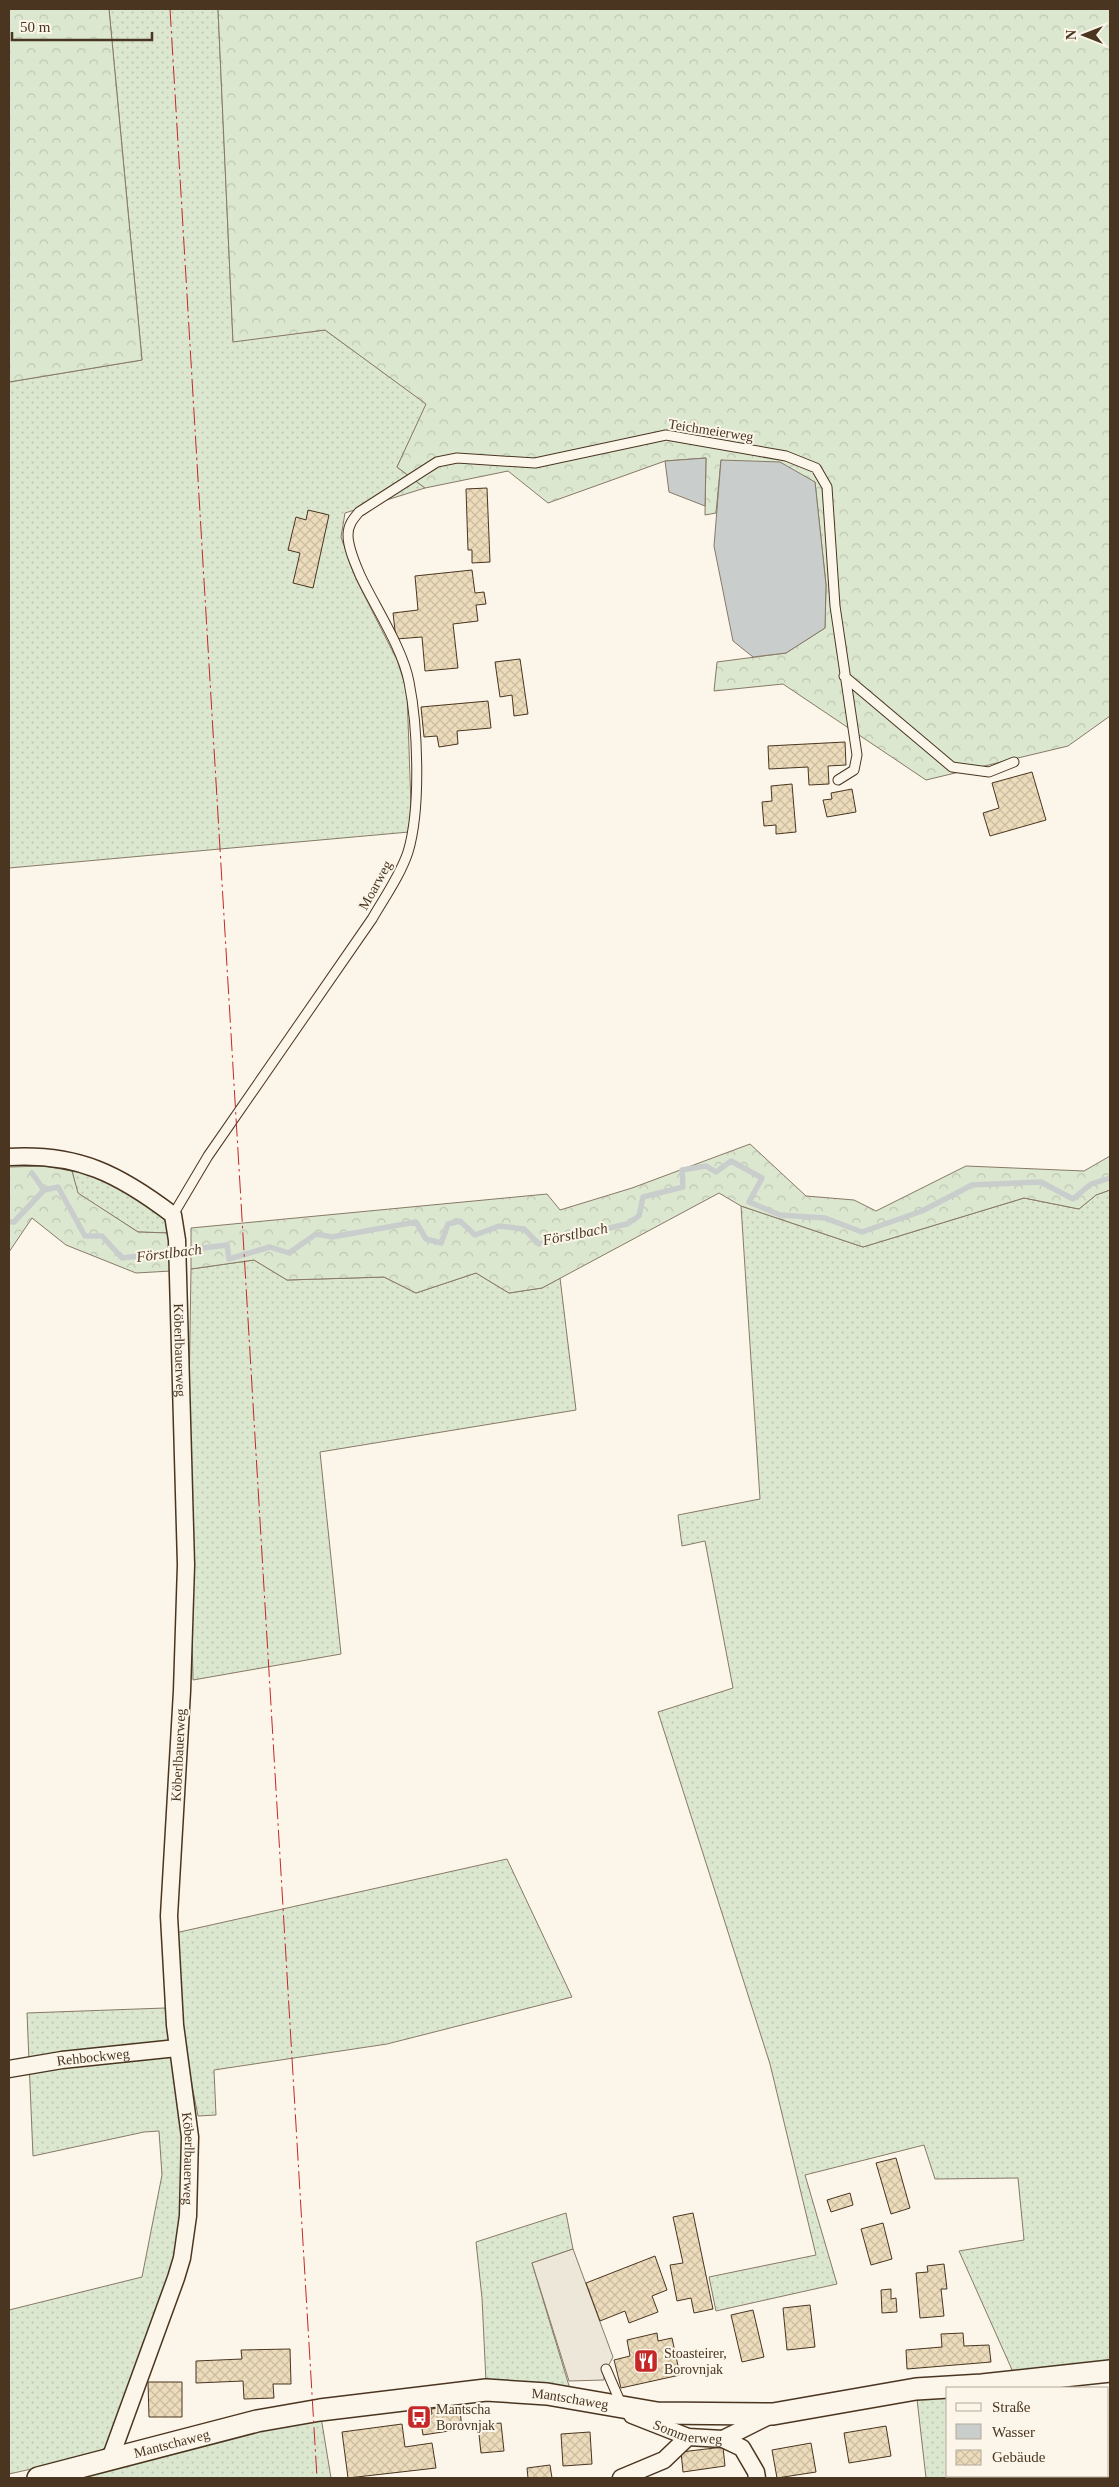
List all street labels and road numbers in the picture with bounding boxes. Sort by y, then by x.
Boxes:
street label: Teichmeierweg [667,416,755,445]
street label: Moarweg [356,858,395,912]
street label: Köberlbauerweg [171,1303,188,1397]
street label: Köberlbauerweg [169,1708,188,1802]
street label: Rehbockweg [56,2046,130,2069]
street label: Köberlbauerweg [179,2111,197,2205]
street label: Mantschaweg [531,2386,610,2412]
street label: Sommerweg [651,2417,723,2447]
street label: Mantschaweg [132,2427,211,2461]

